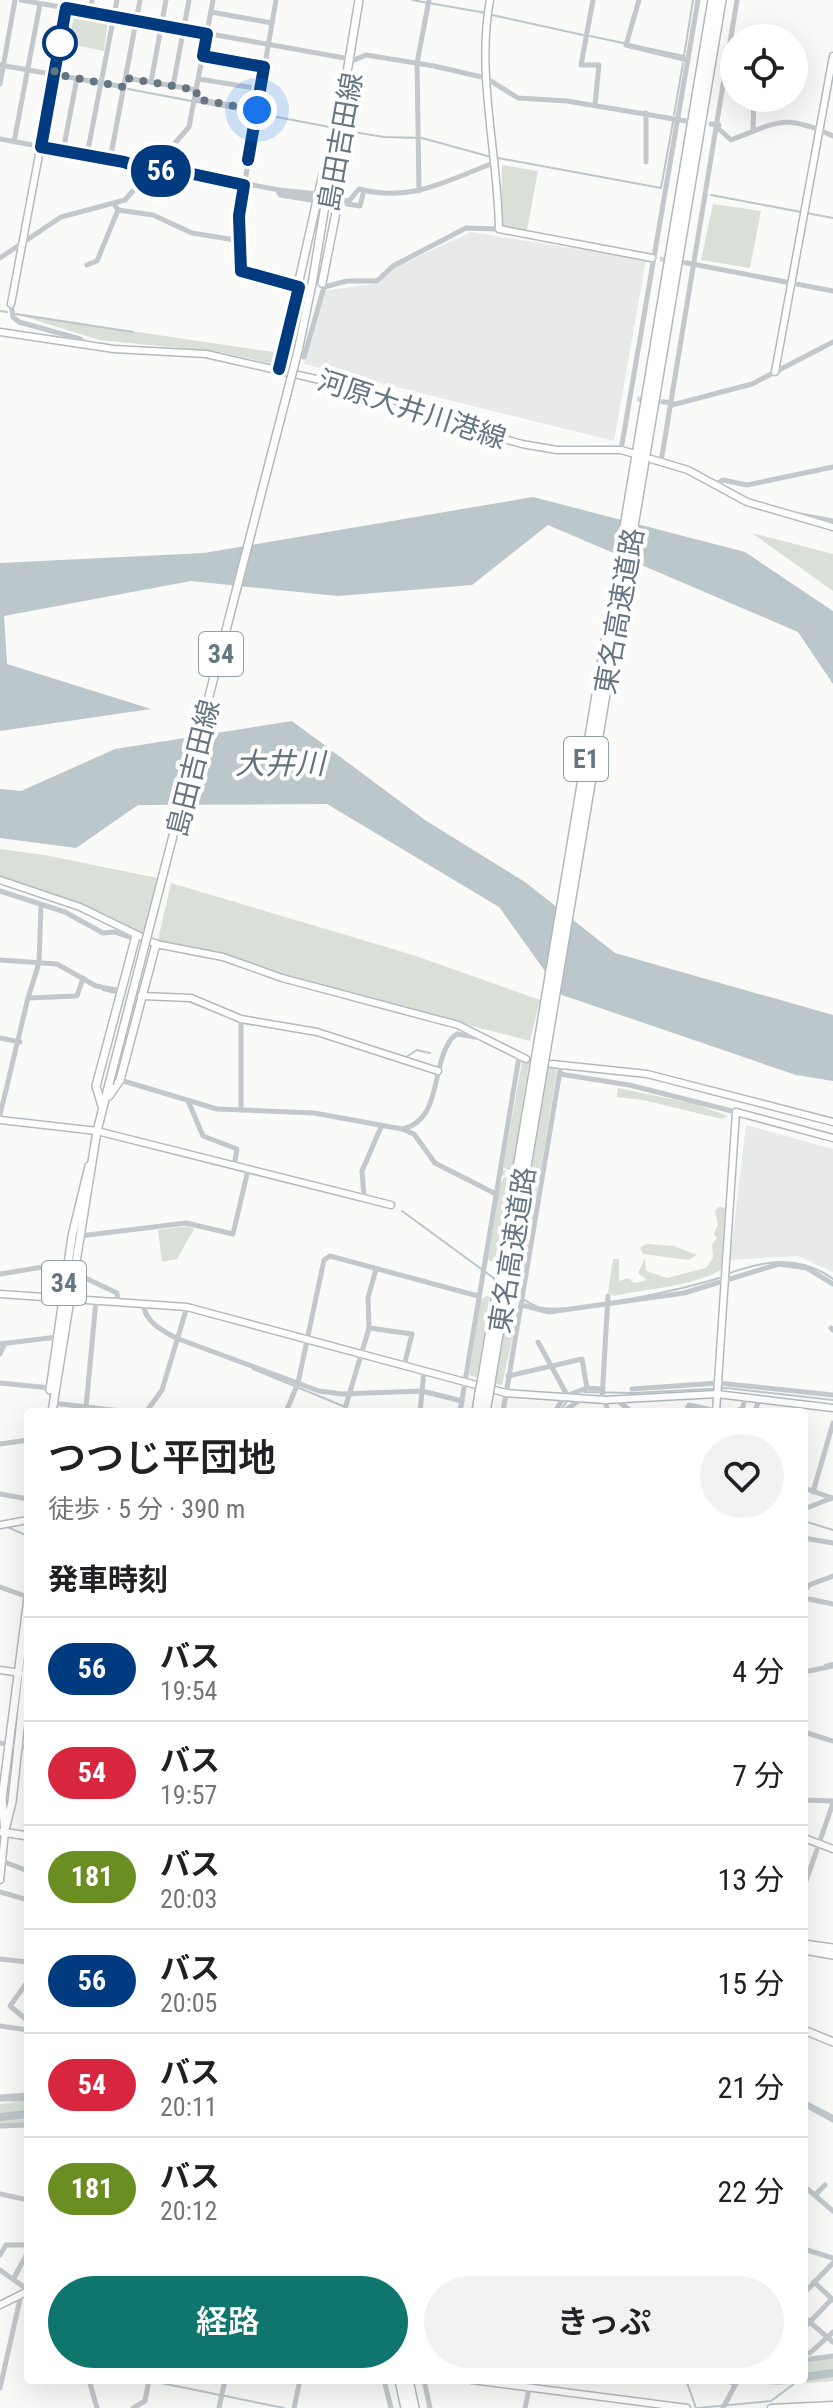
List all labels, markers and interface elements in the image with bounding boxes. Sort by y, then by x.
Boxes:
map controls [720,24,808,112]
button: locate [720,24,808,112]
unlabelled marker [43,26,77,60]
street label: 島田吉田線 [312,70,369,214]
your location [237,90,277,130]
line badge: 56 [125,145,197,197]
text: 56 [147,154,175,187]
street label: 河原大井川港線 [314,363,510,455]
street label: 東名高速道路 [589,525,650,697]
road number: 34 [199,632,243,676]
street label: 島田吉田線 [161,696,226,840]
road number: E1 [564,737,608,781]
water label: 大井川 [235,746,328,781]
street label: 東名高速道路 [483,1165,542,1336]
road number: 34 [42,1261,86,1305]
button: heart [700,1434,784,1518]
text: つつじ平団地 [48,1436,276,1480]
text: 徒歩 · 5 分 · 390 m [48,1494,245,1524]
text: 発車時刻 [48,1562,168,1597]
text: バス [160,1639,220,1674]
text: 56 [78,1652,106,1685]
text: 4 分 [732,1654,784,1689]
text: 19:54 [160,1676,217,1706]
text: バス [160,1743,220,1778]
text: 54 [78,1756,106,1789]
text: 7 分 [732,1758,784,1793]
text: 19:57 [160,1780,217,1810]
text: バス [160,1847,220,1882]
text: 181 [71,1860,113,1893]
text: 13 分 [717,1862,784,1897]
text: 20:03 [160,1884,217,1914]
text: バス [160,1951,220,1986]
text: 56 [78,1964,106,1997]
text: 15 分 [717,1966,784,2001]
text: 20:05 [160,1988,217,2018]
text: バス [160,2055,220,2090]
text: 54 [78,2068,106,2101]
text: 21 分 [717,2070,784,2105]
text: 20:11 [160,2092,217,2122]
text: バス [160,2159,220,2194]
text: 181 [71,2172,113,2205]
text: 22 分 [717,2174,784,2209]
text: 20:12 [160,2196,217,2226]
button: 経路 [48,2276,408,2368]
button: きっぷ [424,2276,784,2368]

